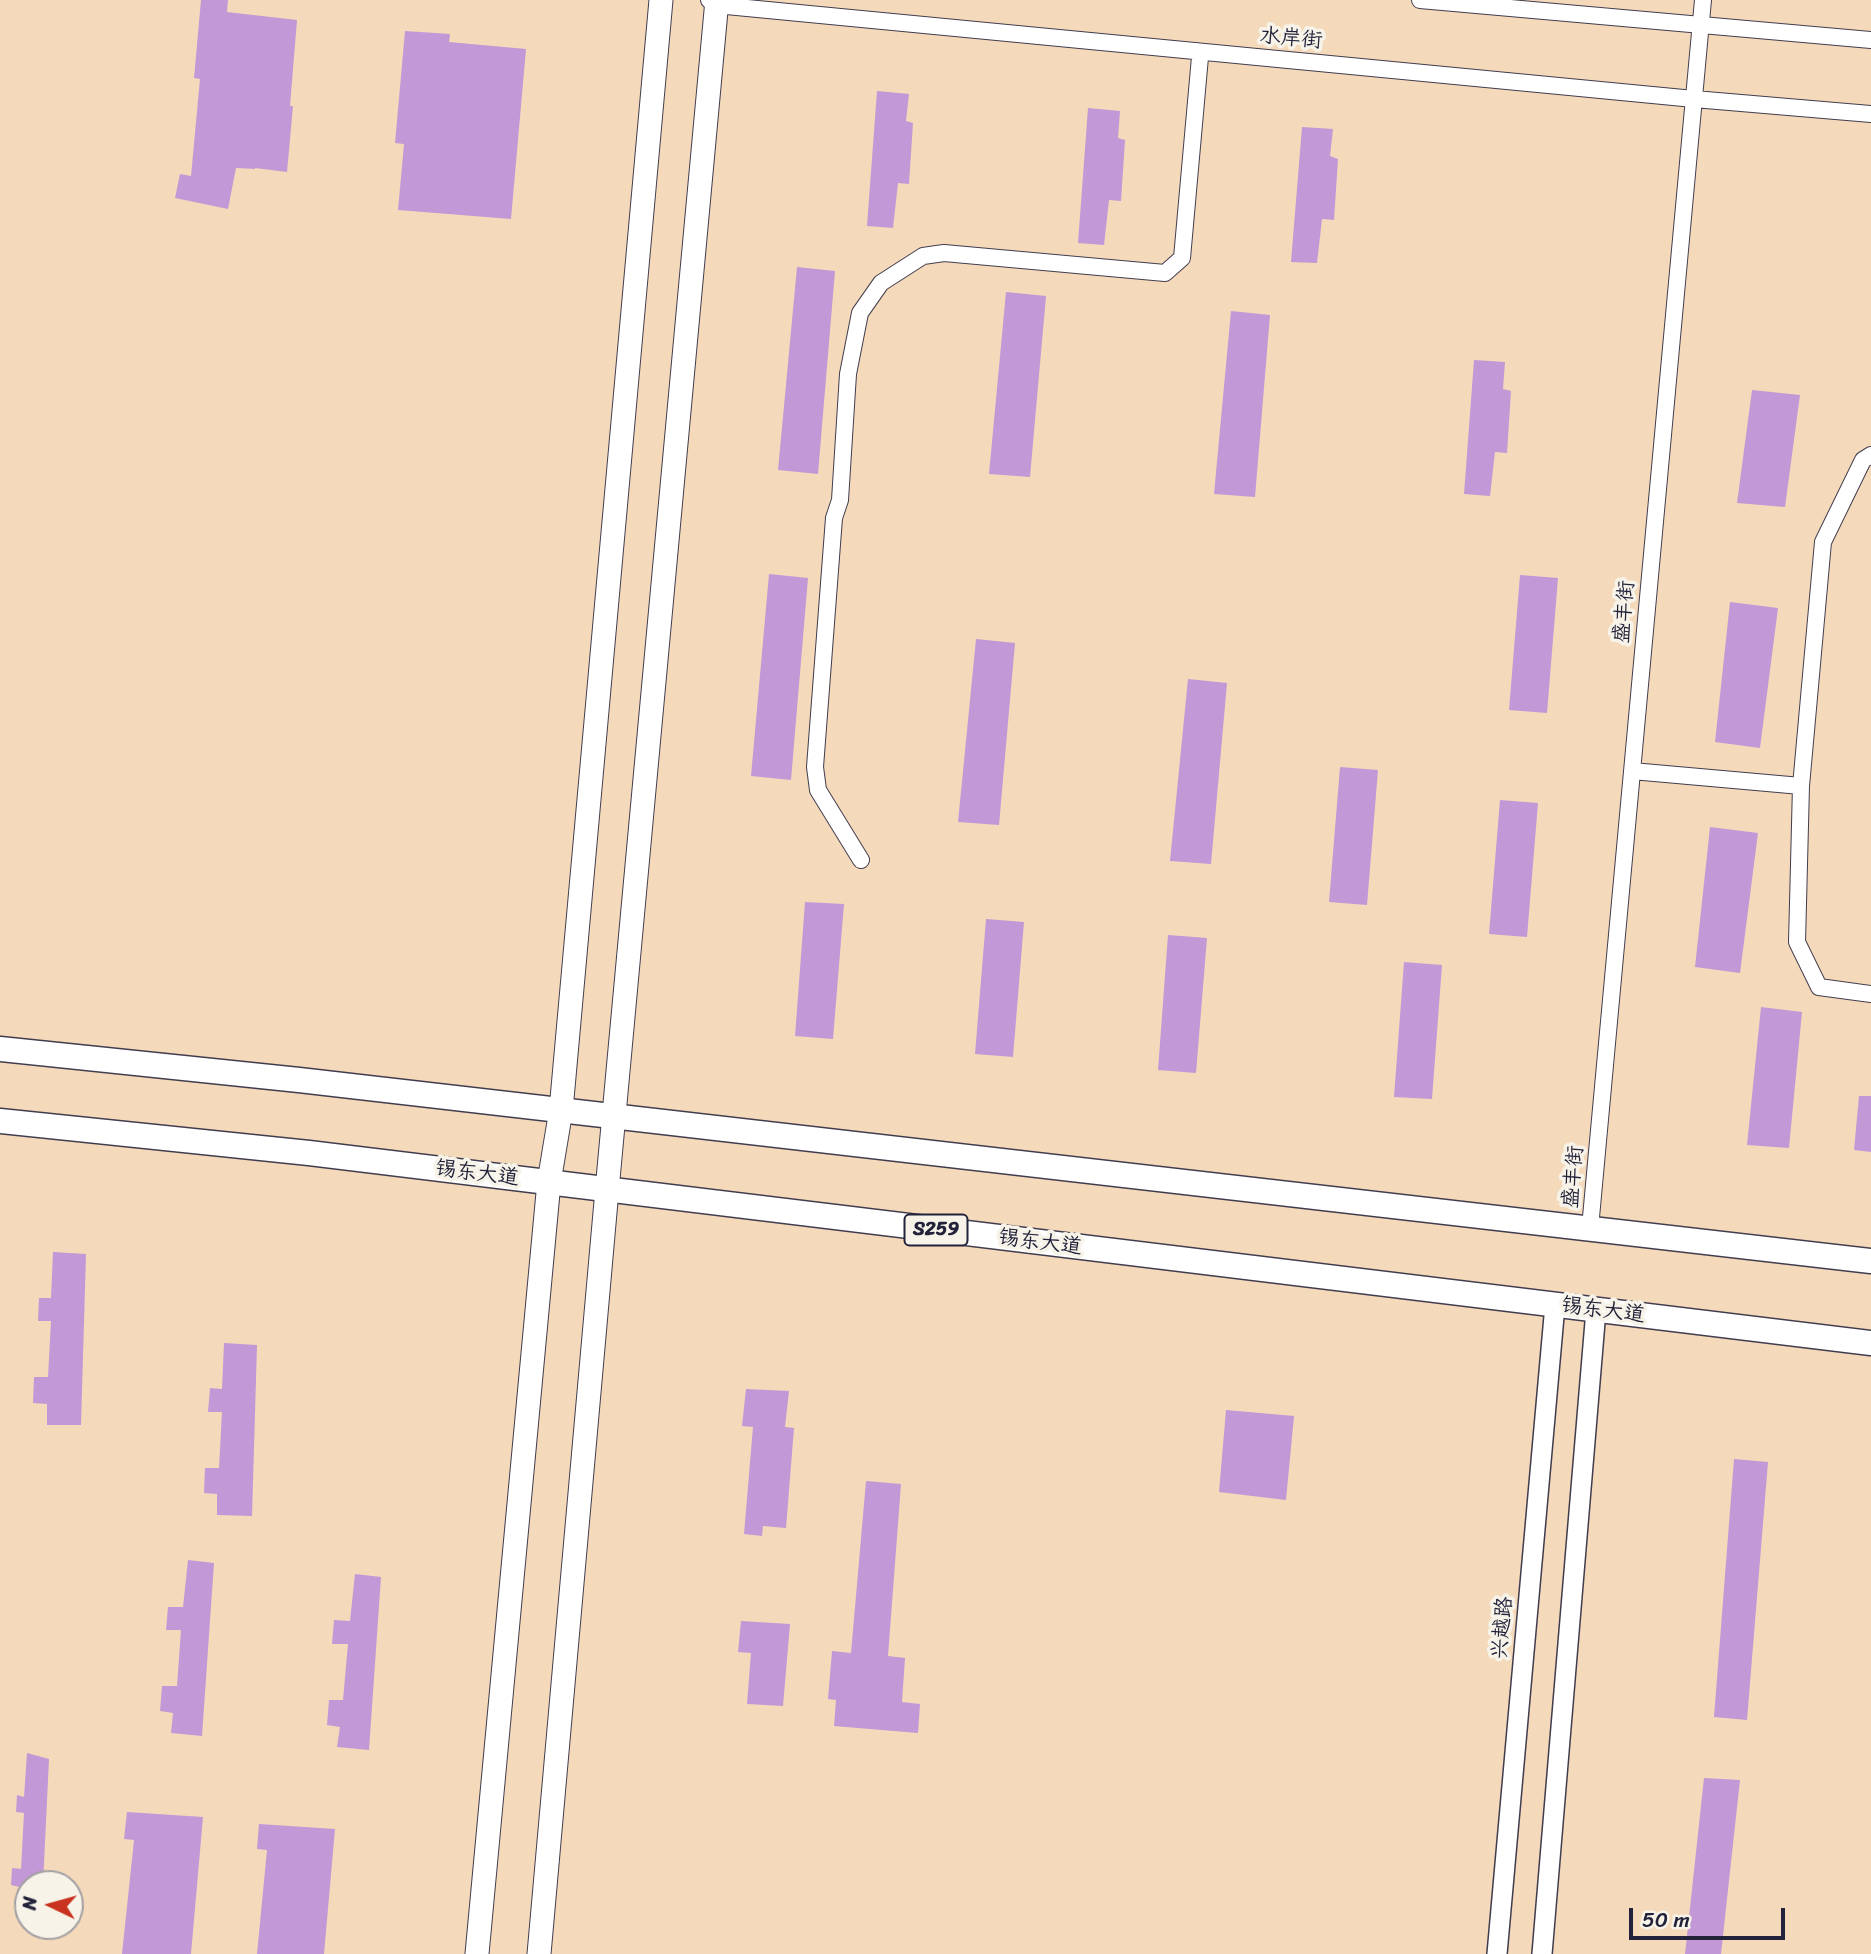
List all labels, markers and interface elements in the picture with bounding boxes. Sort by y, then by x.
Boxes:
street label: 水岸街 [1259,24,1323,54]
street label: 盛丰街 [1610,580,1640,644]
street label: 盛丰街 [1559,1145,1589,1209]
street label: 锡东大道 [434,1156,520,1192]
road number: S259 [904,1214,968,1246]
street label: 锡东大道 [997,1225,1083,1261]
street label: 锡东大道 [1560,1293,1646,1329]
street label: 兴越路 [1488,1596,1518,1660]
north arrow [14,1870,84,1940]
text: N [13,1895,47,1911]
scale bar [1633,1895,1789,1939]
text: 50 m [1642,1901,1690,1939]

